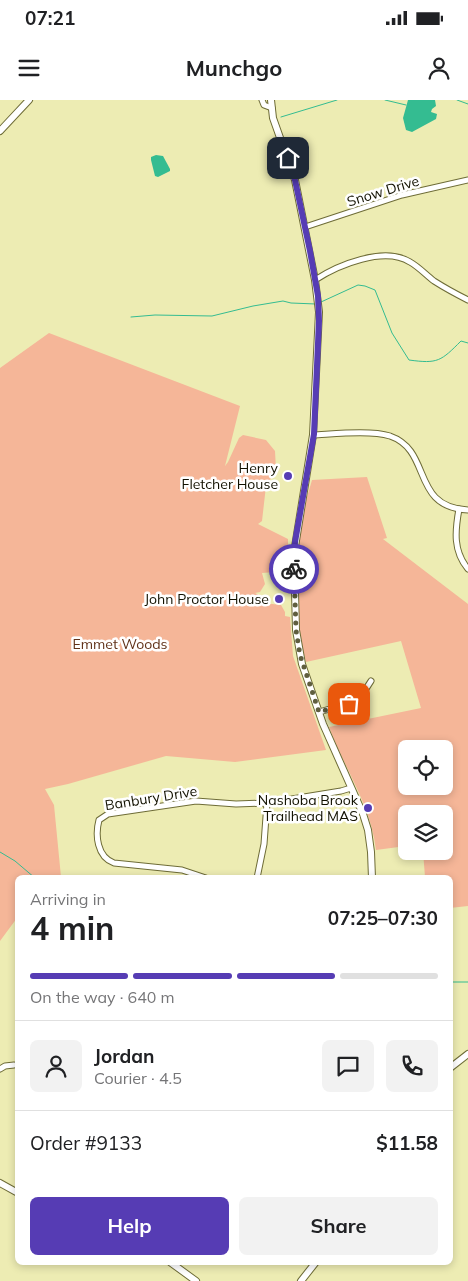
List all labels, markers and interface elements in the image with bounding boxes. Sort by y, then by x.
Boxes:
text: 07:21 [25,6,75,30]
icon: menu [15,54,43,82]
text: Munchgo [186,54,282,82]
icon: person [425,54,453,82]
pin [267,137,309,179]
icon: home [274,144,302,172]
street label: Snow Drive [345,172,421,210]
place label: Henry Fletcher House [182,459,279,493]
marker: Henry Fletcher House [282,470,294,482]
courier [269,544,319,594]
icon: bike [280,555,308,583]
place label: John Proctor House [145,590,269,608]
marker: John Proctor House [273,593,285,605]
park label: Emmet Woods [72,635,168,653]
pin [328,683,370,725]
icon: bag [335,690,363,718]
map controls [398,740,453,860]
button: locate [398,740,453,795]
street label: Banbury Drive [104,782,198,814]
place label: Nashoba Brook Trailhead MAS [258,791,359,825]
marker: Nashoba Brook Trailhead MAS [362,802,374,814]
button: layers [398,805,453,860]
text: Arriving in [30,889,106,909]
text: 07:25–07:30 [328,906,438,930]
text: 4 min [30,908,114,948]
text: On the way · 640 m [30,987,175,1007]
button: person [30,1040,82,1092]
button: chat [322,1040,374,1092]
button: phone [386,1040,438,1092]
text: Jordan [94,1044,154,1068]
text: Courier · 4.5 [94,1068,182,1088]
text: Order #9133 [30,1131,142,1155]
text: $11.58 [376,1131,438,1155]
button: Help [30,1197,229,1255]
button: Share [239,1197,438,1255]

